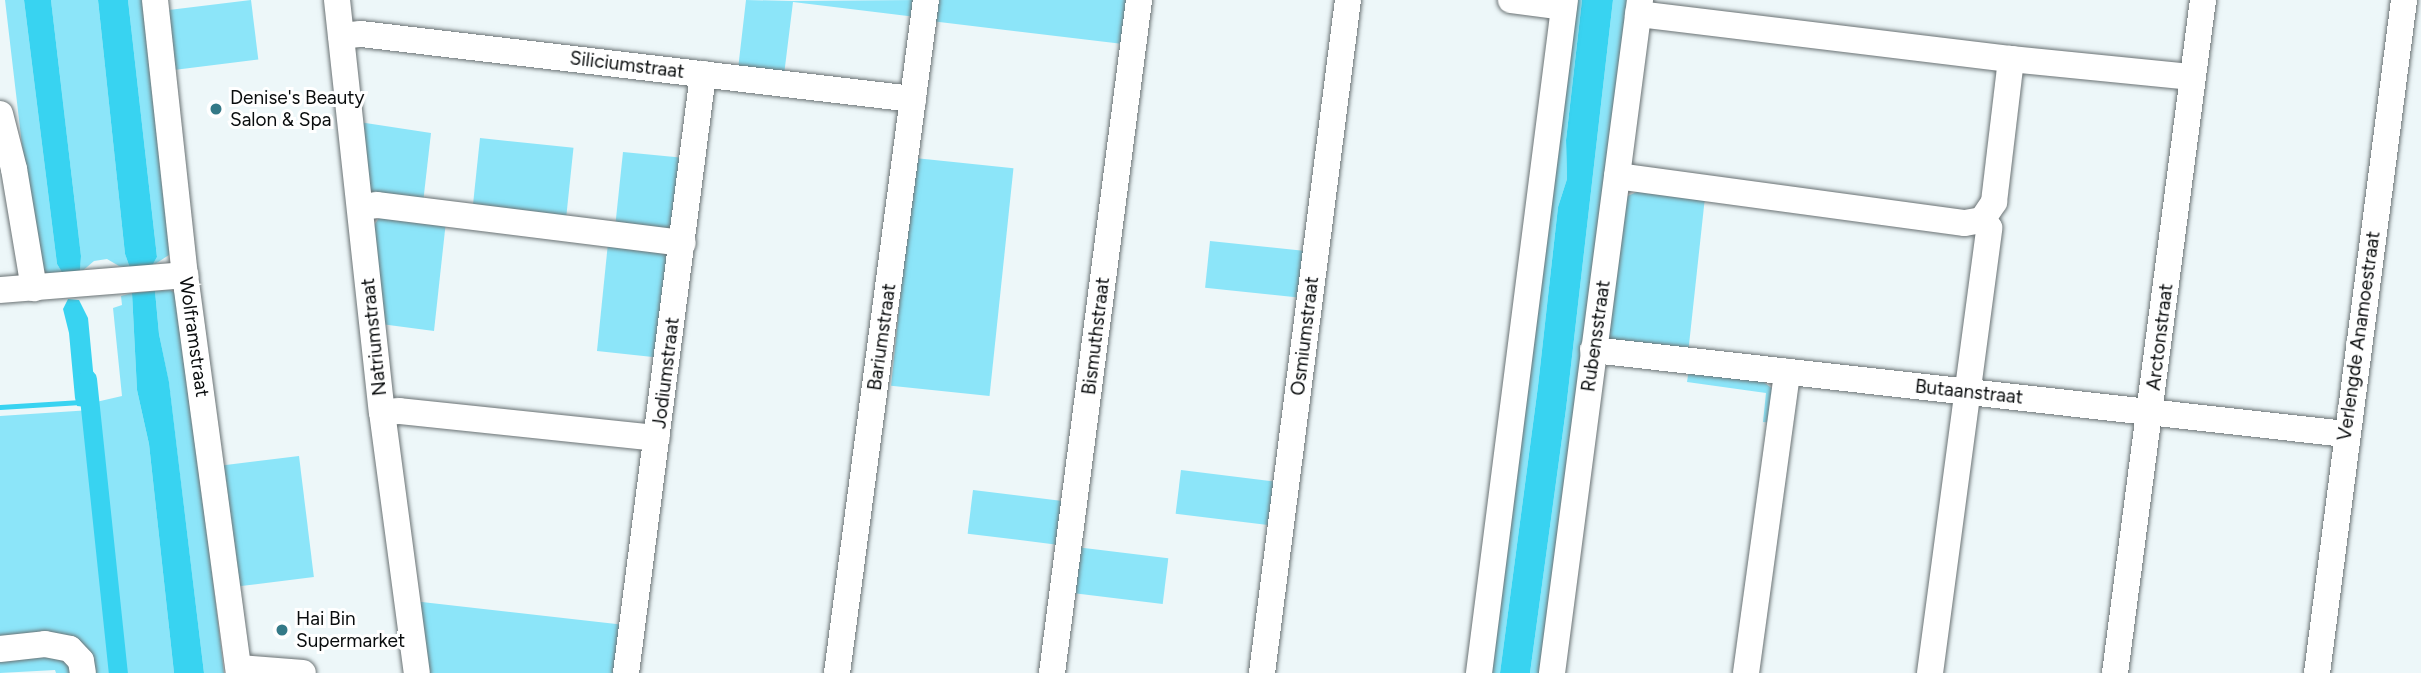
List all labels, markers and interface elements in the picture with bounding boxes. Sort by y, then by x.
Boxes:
street label: Siliciumstraat [568,47,686,83]
place label: Denise's Beauty Salon & Spa [230,87,364,131]
marker: Denise's Beauty Salon & Spa [208,101,224,117]
street label: Verlengde Anamoestraat [2333,230,2385,442]
street label: Osmiumstraat [1286,275,1324,397]
street label: Wolframstraat [174,276,214,398]
street label: Bismuthstraat [1077,276,1115,396]
street label: Natriumstraat [356,277,392,397]
street label: Rubensstraat [1577,279,1615,393]
street label: Bariumstraat [863,282,901,392]
street label: Arctonstraat [2142,282,2178,392]
street label: Jodiumstraat [648,316,684,430]
street label: Butaanstraat [1914,375,2024,409]
place label: Hai Bin Supermarket [296,608,405,652]
marker: Hai Bin Supermarket [274,622,290,638]

